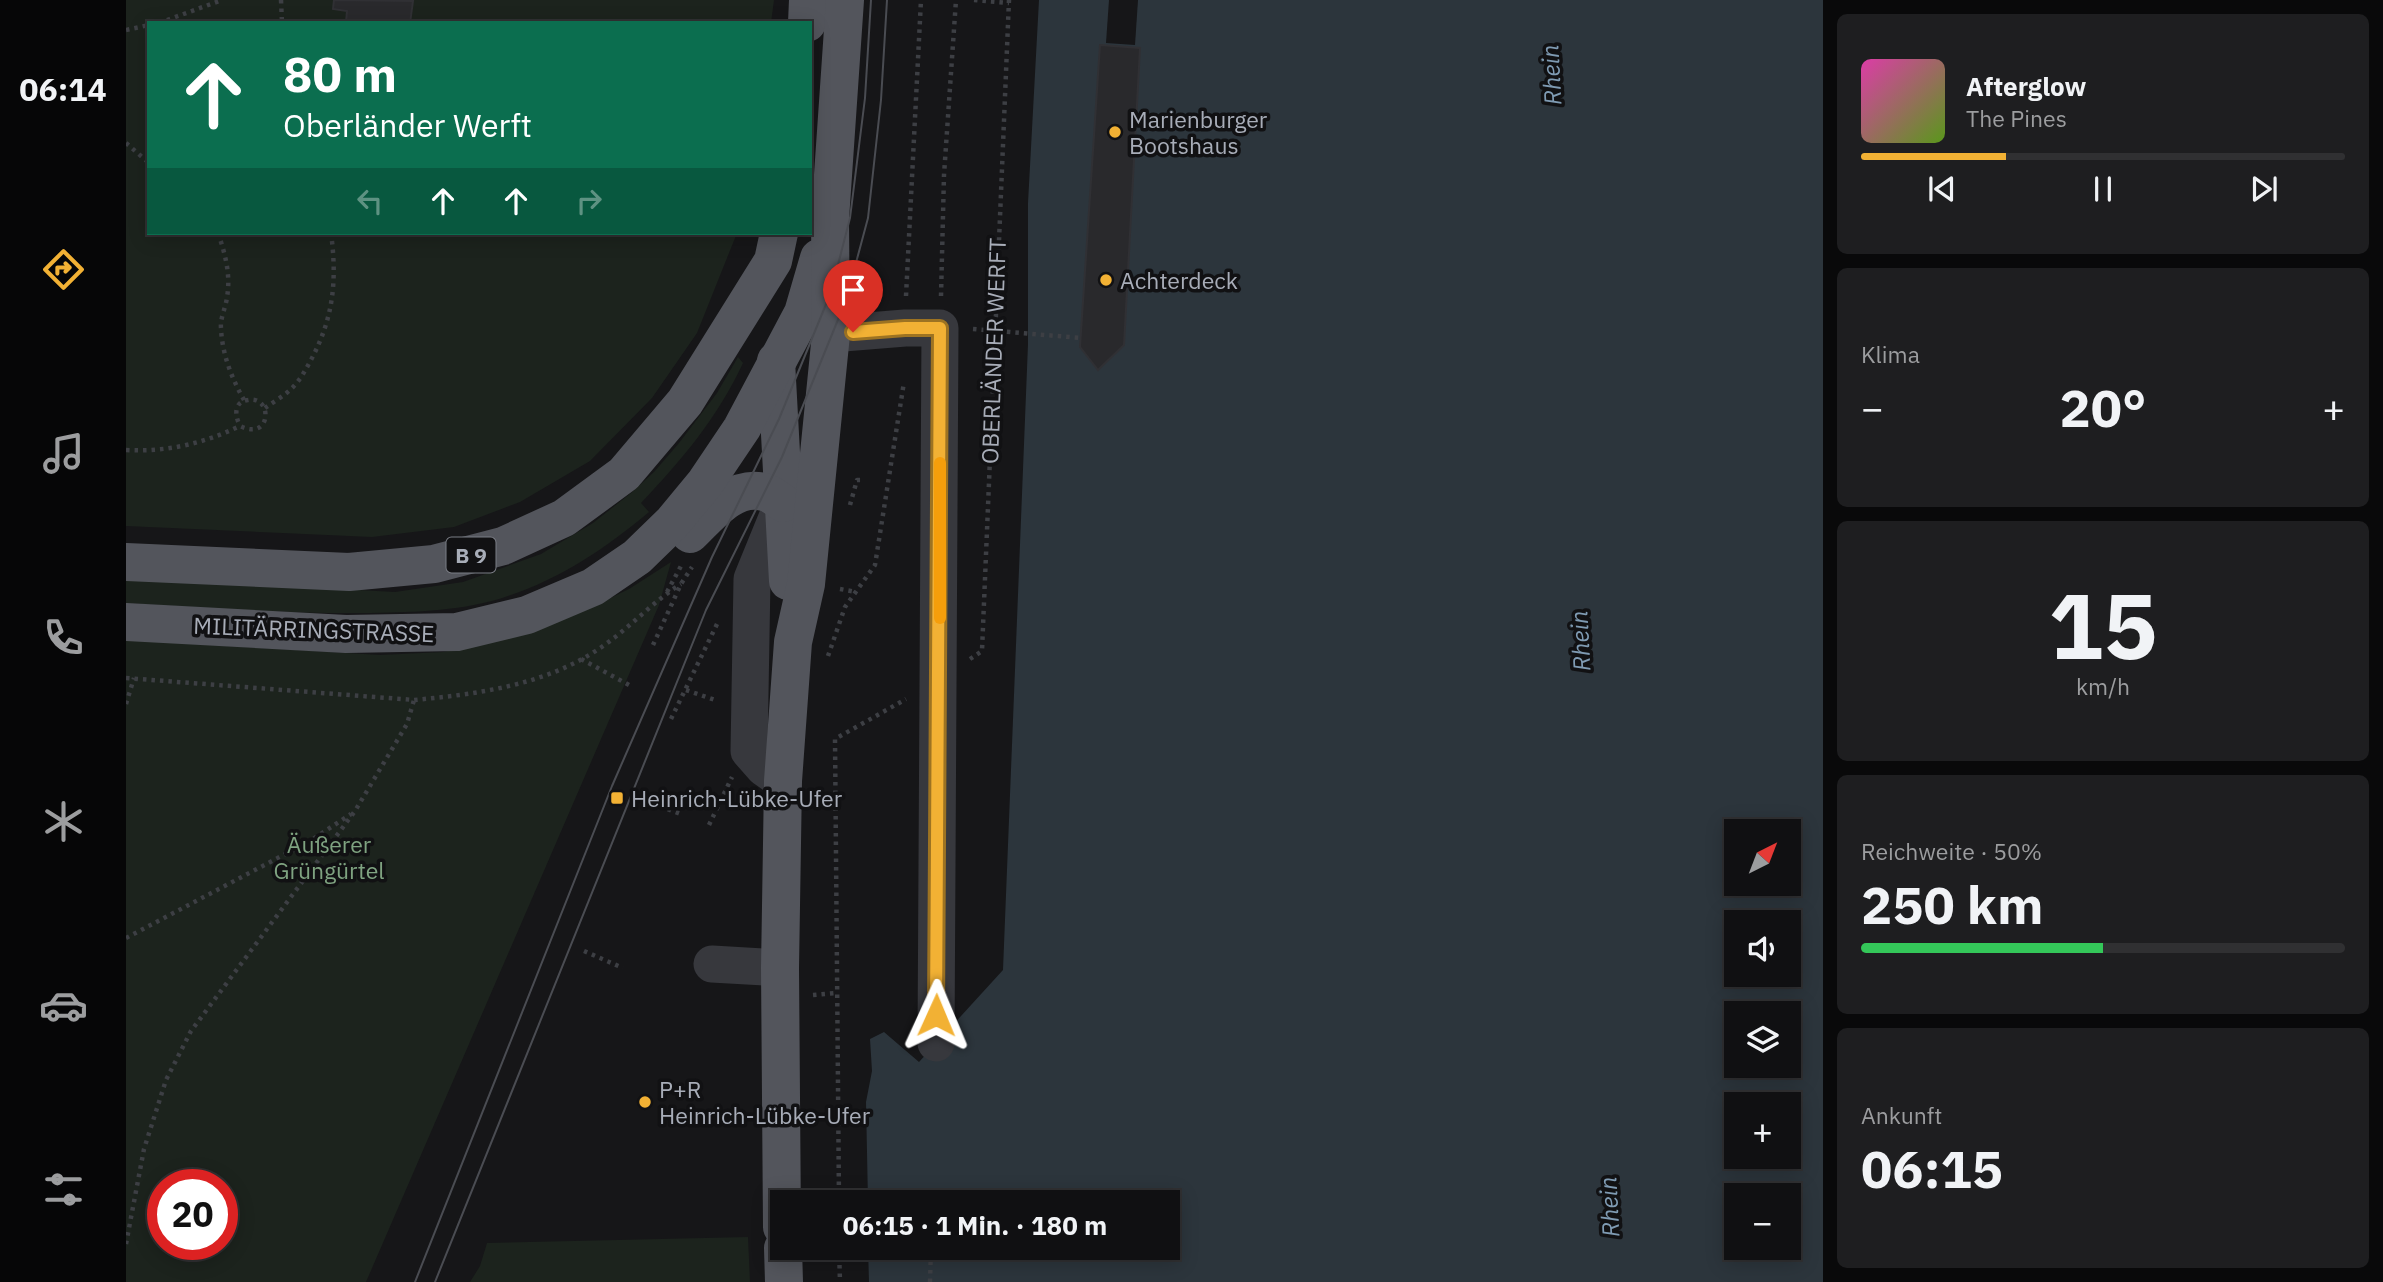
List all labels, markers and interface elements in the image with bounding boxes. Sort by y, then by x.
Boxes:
text: 80 m [283,42,397,105]
water label: Rhein [1533,44,1569,106]
icon: ahead [168,49,259,140]
text: 06:14 [19,68,107,110]
text: Afterglow [1966,69,2086,103]
text: The Pines [1966,103,2067,133]
text: Oberländer Werft [283,104,532,146]
place label: Marienburger Bootshaus [1129,104,1268,160]
marker: Marienburger Bootshaus [1107,124,1123,140]
icon: previous [1923,170,1961,208]
icon: pause [2084,170,2122,208]
icon: next [2245,170,2283,208]
icon: left [351,182,389,220]
icon: ahead [424,182,462,220]
icon: ahead [497,182,535,220]
icon: right [570,182,608,220]
street label: OBERLÄNDER WERFT [974,238,1012,464]
icon: directions [39,245,88,294]
pin [823,260,883,332]
place label: Achterdeck [1120,265,1238,295]
icon: arrive [834,271,872,309]
marker: Achterdeck [1098,272,1114,288]
text: Klima [1861,339,1920,369]
text: 20° [2060,374,2146,441]
text: − [1861,383,1884,432]
text: + [2322,383,2345,432]
icon: music [39,429,88,478]
road number: B 9 [446,538,496,572]
text: 15 [2048,566,2158,684]
street label: MILITÄRRINGSTRASSE [193,610,435,648]
water label: Rhein [1562,610,1598,672]
icon: phone [39,613,88,662]
text: km/h [2076,671,2130,701]
place label: Heinrich-Lübke-Ufer [631,783,843,813]
marker: Heinrich-Lübke-Ufer [609,790,625,806]
icon: climate [39,797,88,846]
north arrow [1724,819,1801,896]
map controls [1724,819,1801,1260]
park label: Äußerer Grüngürtel [273,829,385,885]
text: Reichweite · 50% [1861,836,2042,866]
text: 250 km [1861,871,2043,938]
button: sound [1724,910,1801,987]
position arrow [899,978,973,1052]
icon: car [39,981,88,1030]
button: layers [1724,1001,1801,1078]
place label: P+R Heinrich-Lübke-Ufer [659,1074,871,1130]
button: + [1724,1092,1801,1169]
marker: P+R Heinrich-Lübke-Ufer [637,1094,653,1110]
text: Ankunft [1861,1100,1942,1130]
text: 06:15 [1861,1135,2003,1202]
icon: filters [39,1165,88,1214]
speed limit sign: 20 [147,1169,238,1260]
water label: Rhein [1591,1176,1627,1238]
button: − [1724,1183,1801,1260]
text: 06:15 · 1 Min. · 180 m [843,1208,1107,1242]

